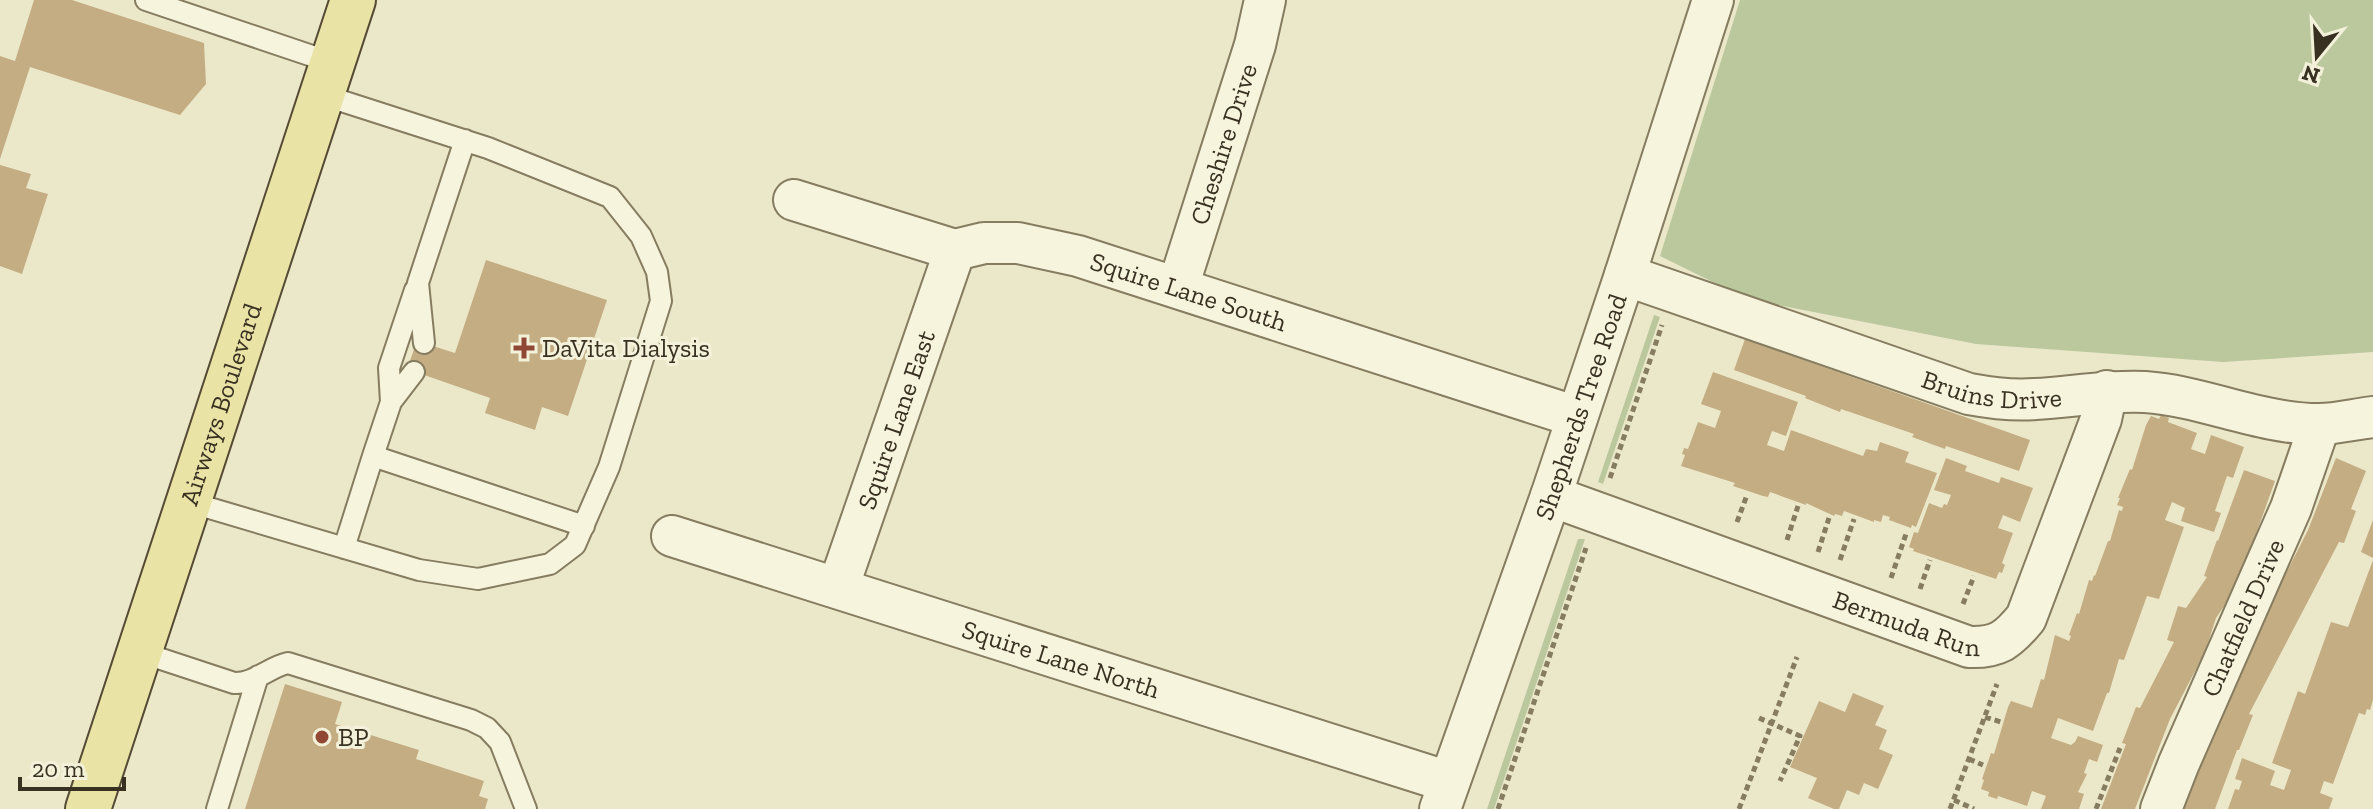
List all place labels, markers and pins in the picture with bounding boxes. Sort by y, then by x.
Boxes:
place label: DaVita Dialysis [542,332,710,364]
marker: DaVita Dialysis [513,337,535,359]
place label: BP [338,721,369,753]
marker: BP [313,728,331,746]

